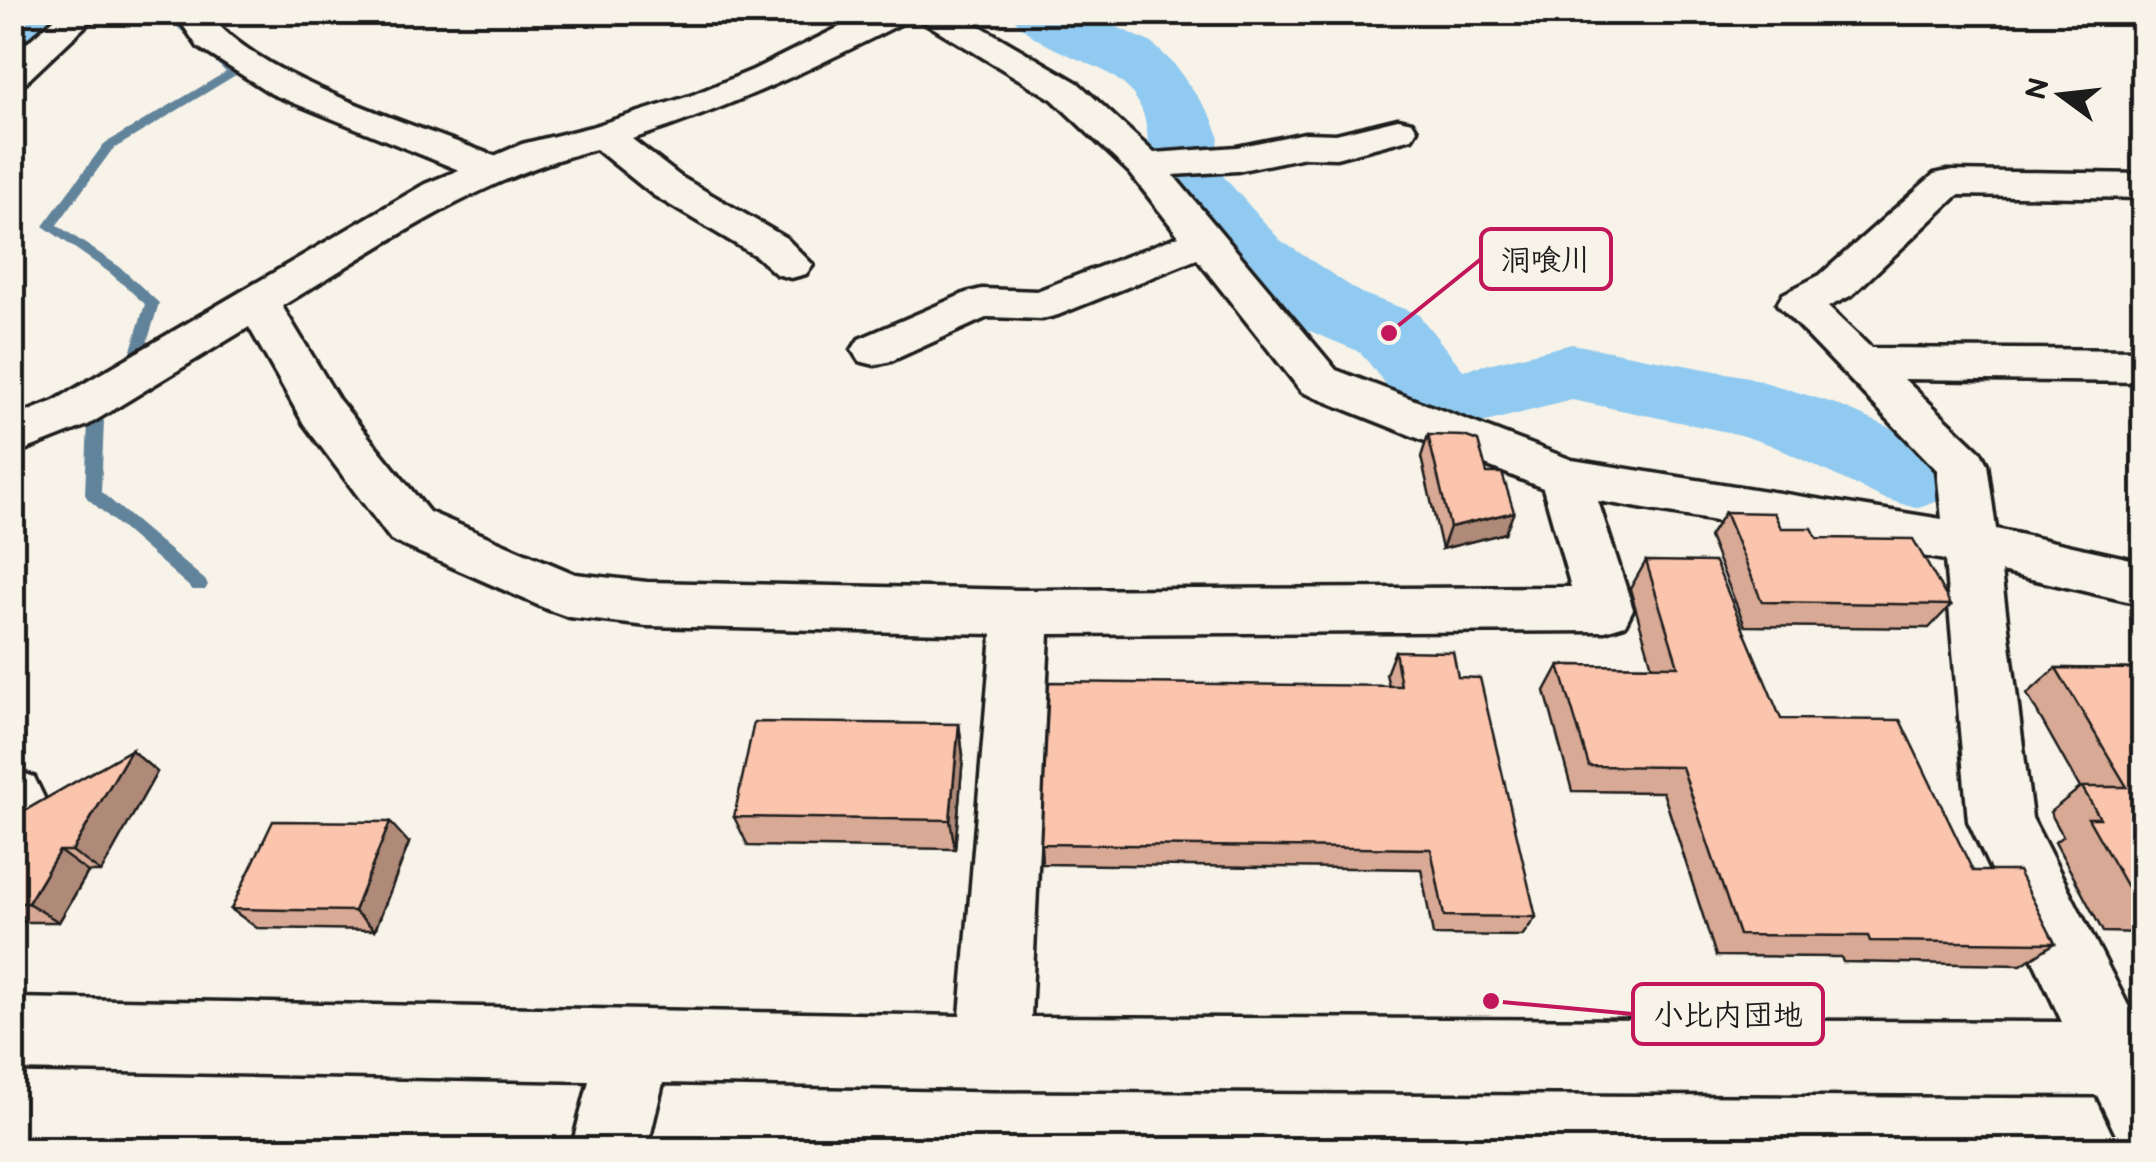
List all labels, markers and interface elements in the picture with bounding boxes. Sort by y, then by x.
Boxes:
north arrow [2011,45,2111,145]
text: N [2020,74,2057,103]
callout: 洞喰川 [1481,229,1611,289]
text: 洞喰川 [1501,243,1591,279]
callout: 小比内団地 [1633,984,1823,1044]
text: 小比内団地 [1653,998,1803,1034]

